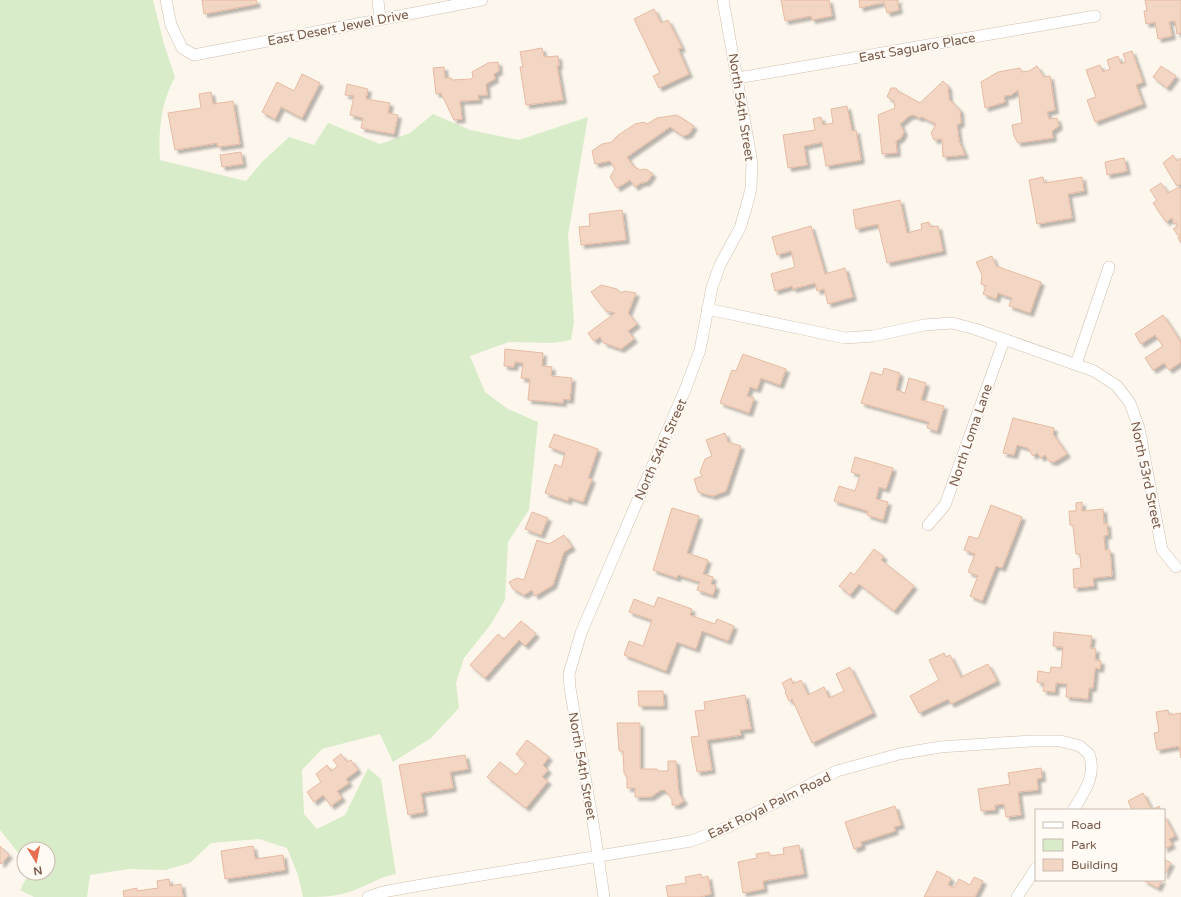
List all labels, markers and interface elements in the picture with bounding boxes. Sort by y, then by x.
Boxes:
street label: East Desert Jewel Drive [266,6,410,50]
street label: East Saguaro Place [858,30,977,66]
street label: North 54th Street [725,52,757,162]
street label: North Loma Lane [946,382,996,489]
street label: North 54th Street [631,396,690,503]
street label: North 53rd Street [1127,420,1165,530]
street label: North 54th Street [565,711,599,821]
street label: East Royal Palm Road [705,769,834,843]
legend [1035,809,1165,881]
text: Road [1071,818,1101,832]
text: Park [1071,838,1097,852]
north arrow [16,841,56,881]
text: Building [1071,858,1118,872]
text: N [32,863,43,878]

